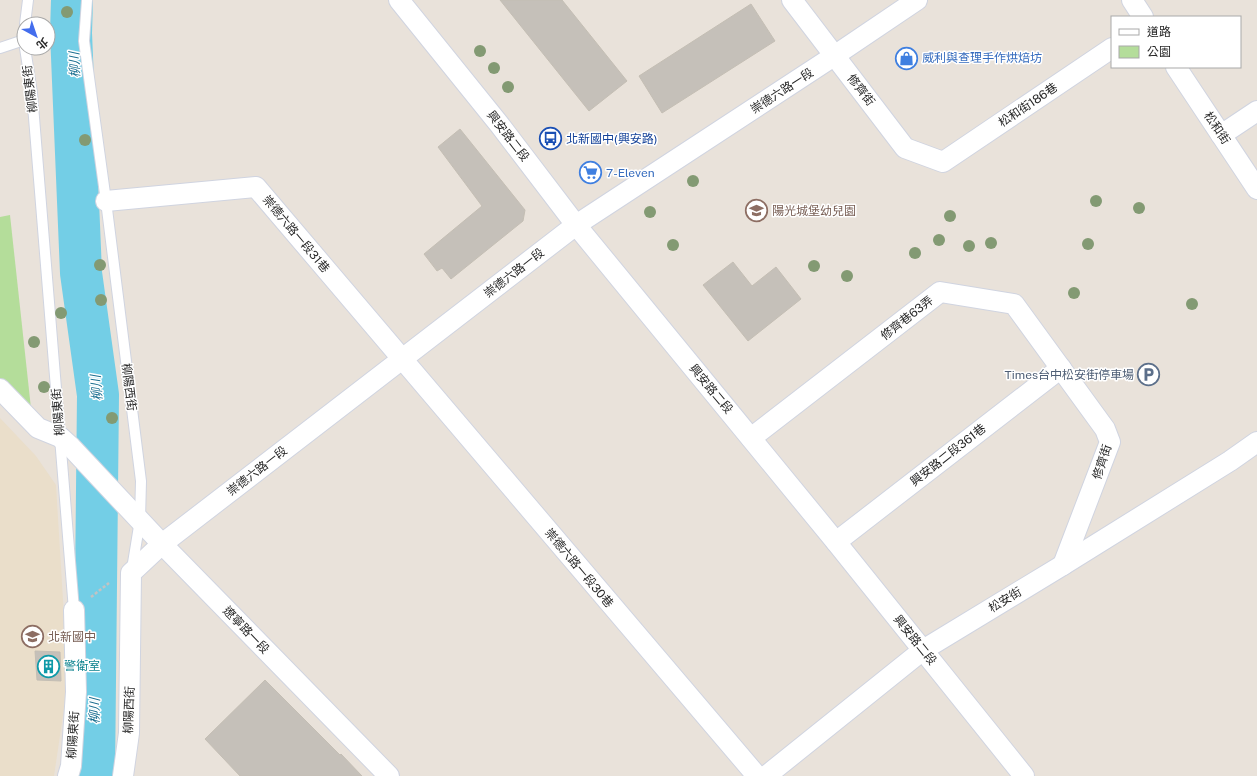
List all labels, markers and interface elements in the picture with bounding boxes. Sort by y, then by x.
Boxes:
north arrow [16,16,56,56]
legend [1111,16,1241,68]
text: 道路 [1147,25,1171,39]
text: 北 [34,36,50,52]
shop icon: 威利與查理手作烘焙坊 [893,45,919,71]
text: 公園 [1147,45,1171,59]
water label: 柳川 [66,50,82,78]
place label: 威利與查理手作烘焙坊 [922,51,1042,65]
street label: 柳陽東街 [20,64,40,114]
street label: 崇德六路一段 [748,66,816,116]
street label: 修齊街 [844,72,878,108]
street label: 松和街186巷 [996,80,1060,130]
street label: 興安路二段 [484,108,532,164]
street label: 松和街 [1201,109,1233,147]
bus stop icon: 北新國中(興安路) [537,126,563,152]
place label: 北新國中(興安路) [566,132,657,146]
supermarket icon: 7-Eleven [577,160,603,186]
place label: 7-Eleven [606,166,655,180]
street label: 崇德六路一段31巷 [260,193,332,275]
school or university icon: 陽光城堡幼兒園 [744,198,770,224]
place label: 陽光城堡幼兒園 [772,204,856,218]
street label: 崇德六路一段 [481,245,547,301]
street label: 修齊巷63弄 [878,293,936,343]
street label: 柳陽西街 [119,362,139,412]
street label: 興安路二段 [686,362,736,416]
parking icon: Times台中松安街停車場 [1136,362,1162,388]
place label: Times台中松安街停車場 [1005,368,1134,382]
water label: 柳川 [88,372,105,402]
street label: 柳陽東街 [49,387,67,437]
street label: 興安路二段361巷 [908,421,988,489]
street label: 崇德六路一段 [224,443,290,499]
street label: 修齊街 [1090,443,1114,481]
street label: 崇德六路一段30巷 [542,526,616,610]
street label: 松安街 [986,585,1024,615]
street label: 遼寧路一段 [220,604,272,656]
street label: 興安路二段 [891,612,939,668]
school or university icon: 北新國中 [20,624,46,650]
place label: 北新國中 [48,630,96,644]
building icon: 警衛室 [35,653,61,679]
place label: 警衛室 [64,659,100,673]
street label: 柳陽西街 [121,686,137,734]
water label: 柳川 [87,696,102,724]
street label: 柳陽東街 [64,711,82,759]

